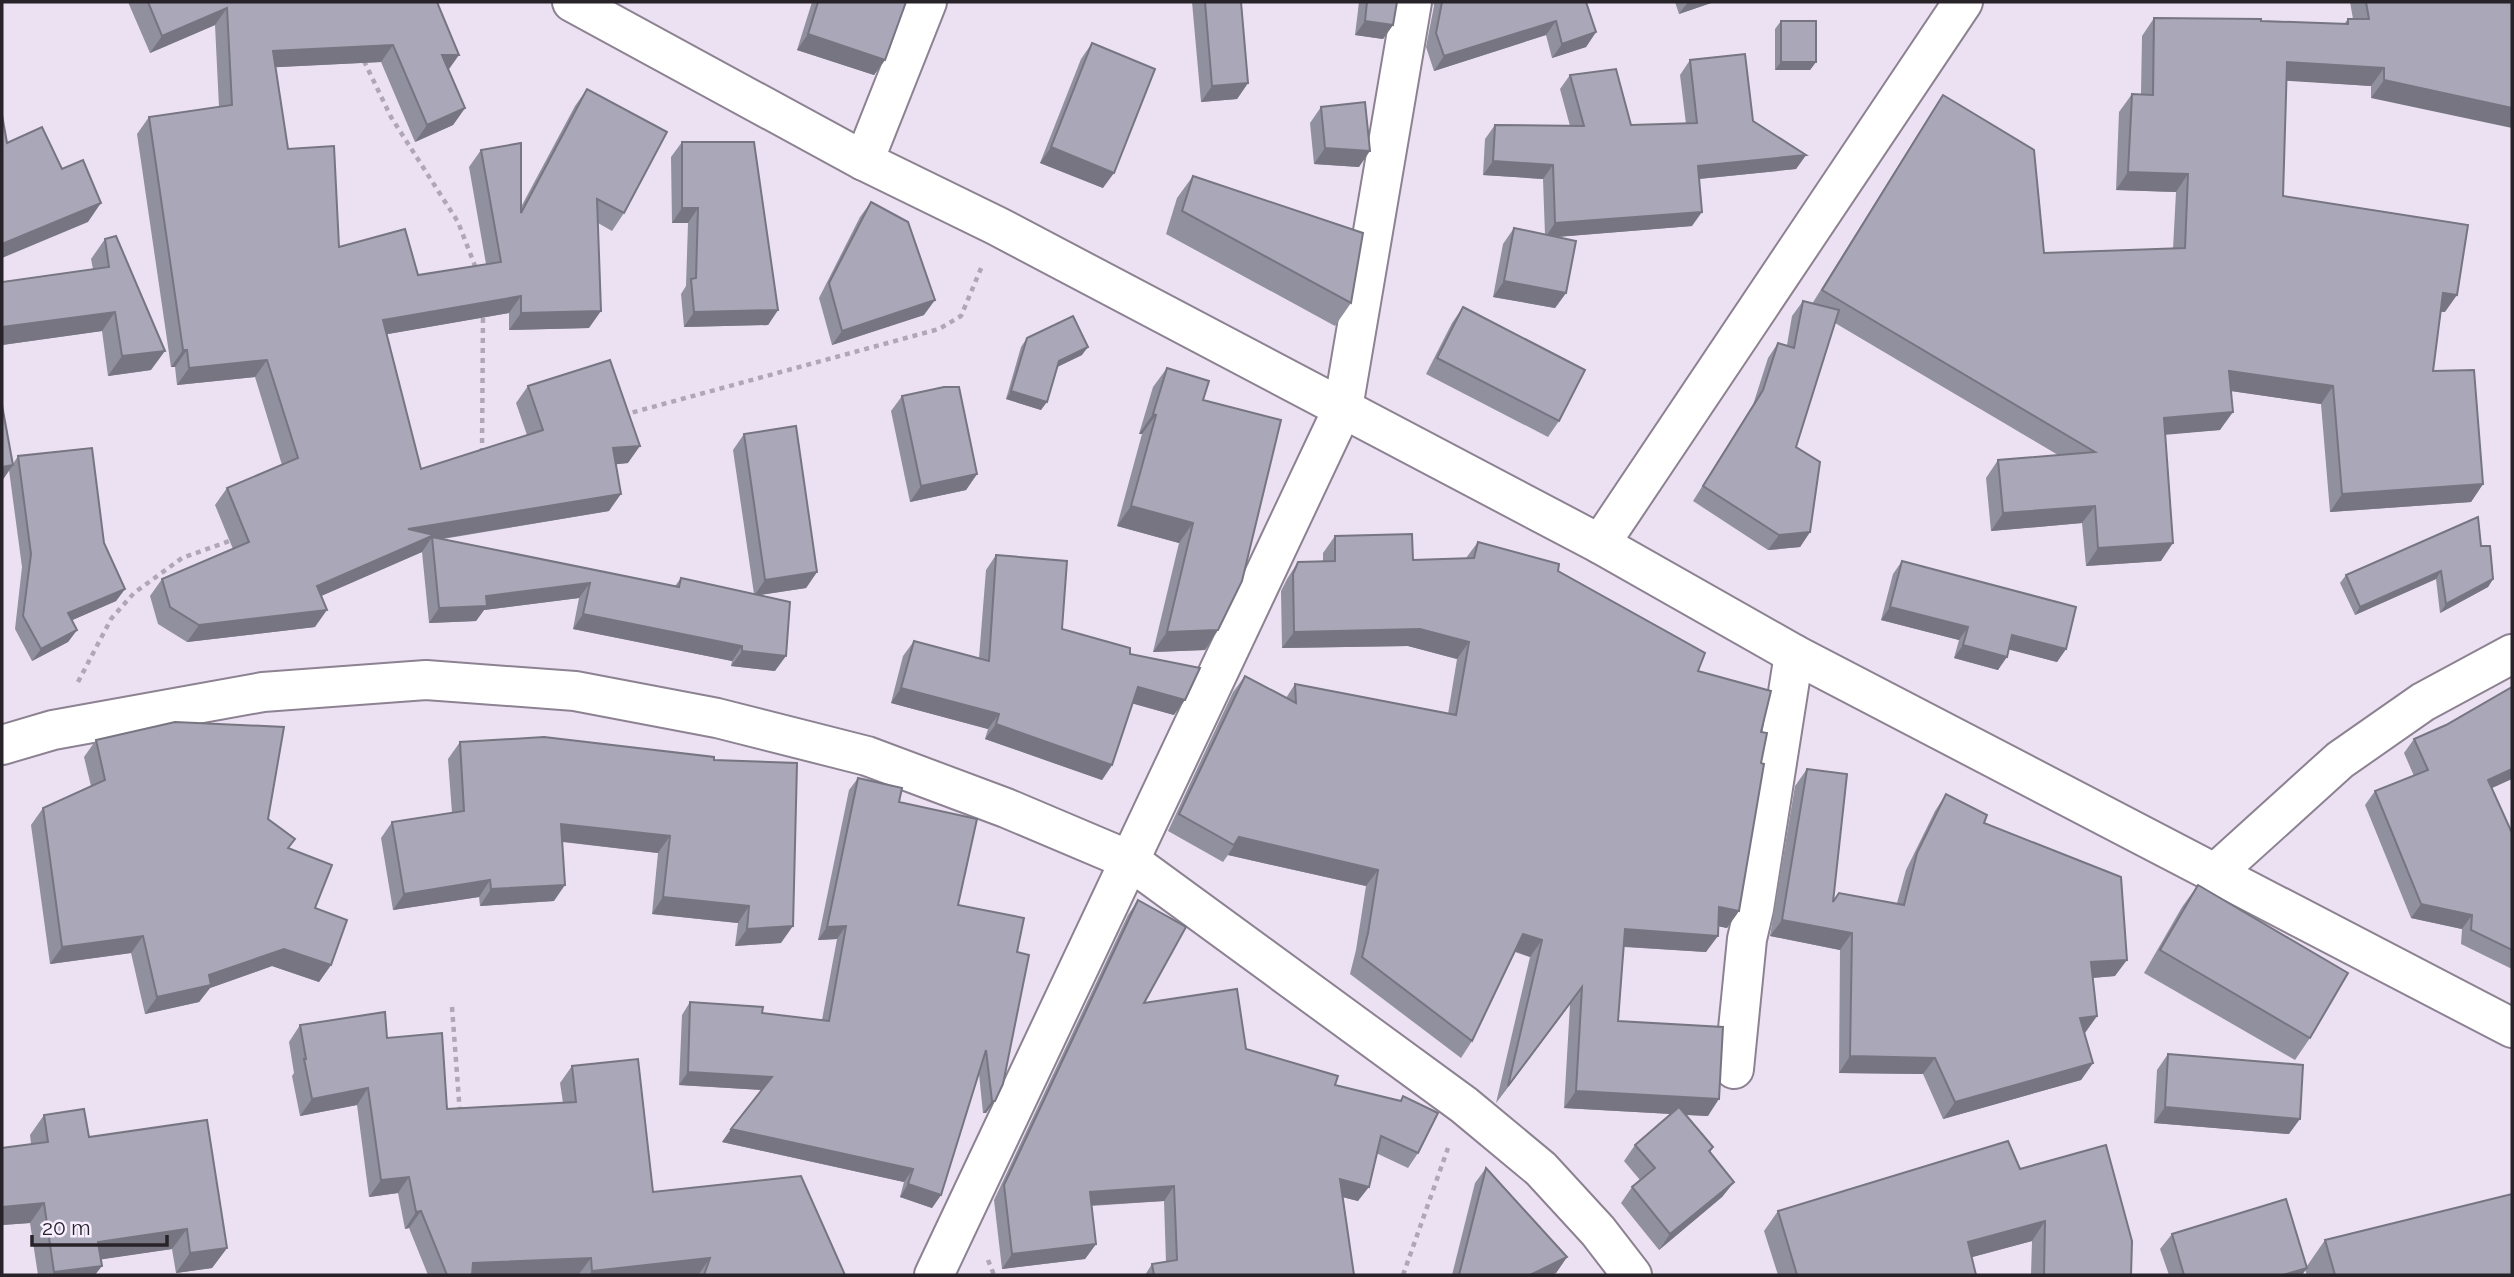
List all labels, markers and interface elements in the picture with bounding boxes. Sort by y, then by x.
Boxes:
scale bar [32,1204,166,1248]
text: 20 m [42,1215,90,1240]

